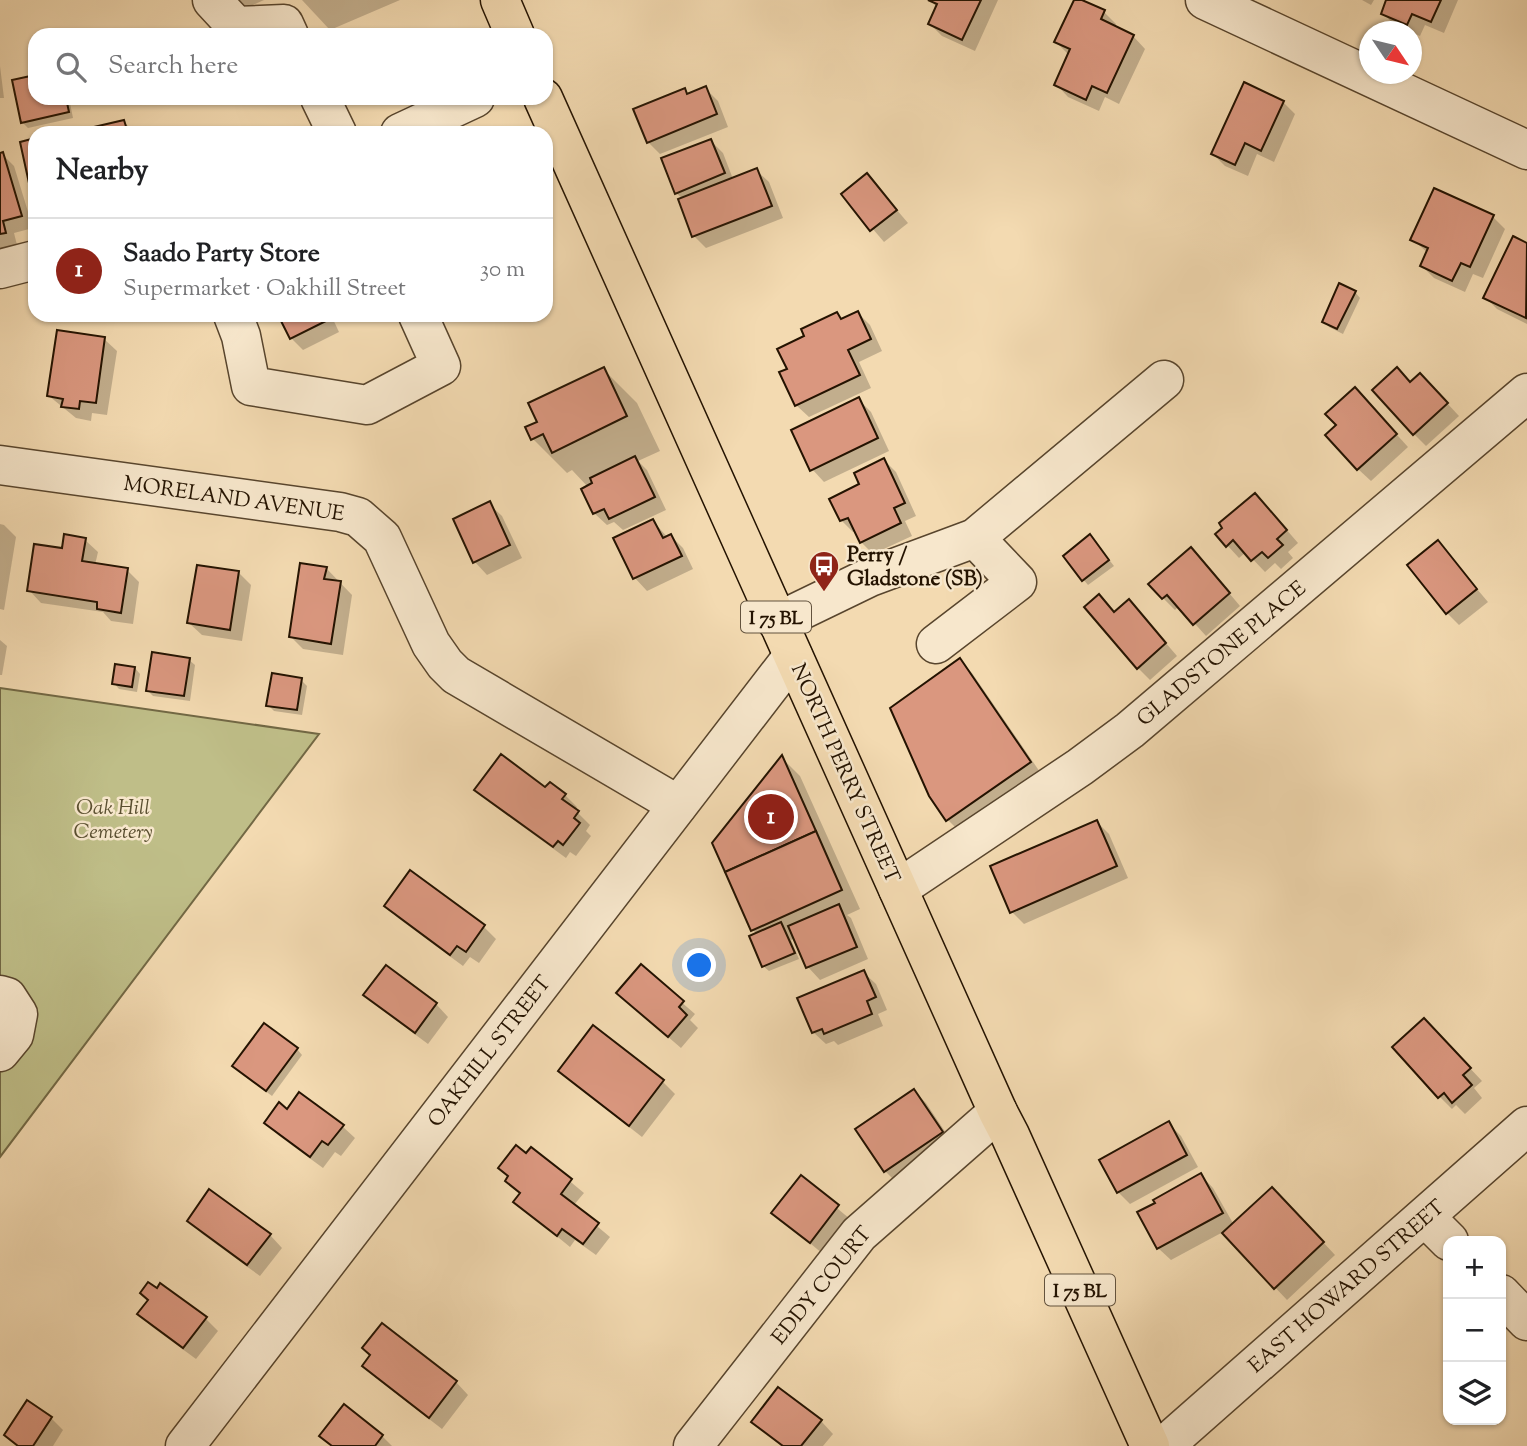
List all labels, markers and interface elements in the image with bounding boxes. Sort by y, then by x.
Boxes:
north arrow [1359,21,1422,84]
search box [28,28,553,105]
icon: search [52,48,90,86]
text: Search here [108,48,238,85]
text: Nearby [56,150,148,193]
text: Saado Party Store [123,236,320,273]
text: 1 [75,254,83,287]
text: 30 m [480,254,525,287]
text: Supermarket · Oakhill Street [123,273,406,306]
street label: MORELAND AVENUE [121,470,346,530]
place label: Perry / Gladstone (SB) [847,541,983,595]
bus stop icon: Perry / Gladstone (SB) [807,549,841,593]
street label: GLADSTONE PLACE [1131,575,1314,734]
road number: I 75 BL [741,602,811,632]
street label: NORTH PERRY STREET [782,659,906,889]
pin: 1 [748,791,794,843]
park label: Oak Hill Cemetery [74,794,152,848]
your location [682,948,716,982]
street label: OAKHILL STREET [422,970,559,1134]
street label: EAST HOWARD STREET [1243,1194,1452,1381]
street label: EDDY COURT [765,1220,880,1352]
map controls [1443,1236,1506,1425]
button: + [1443,1236,1506,1299]
road number: I 75 BL [1045,1274,1115,1306]
button: − [1443,1299,1506,1362]
button: layers [1443,1362,1506,1425]

